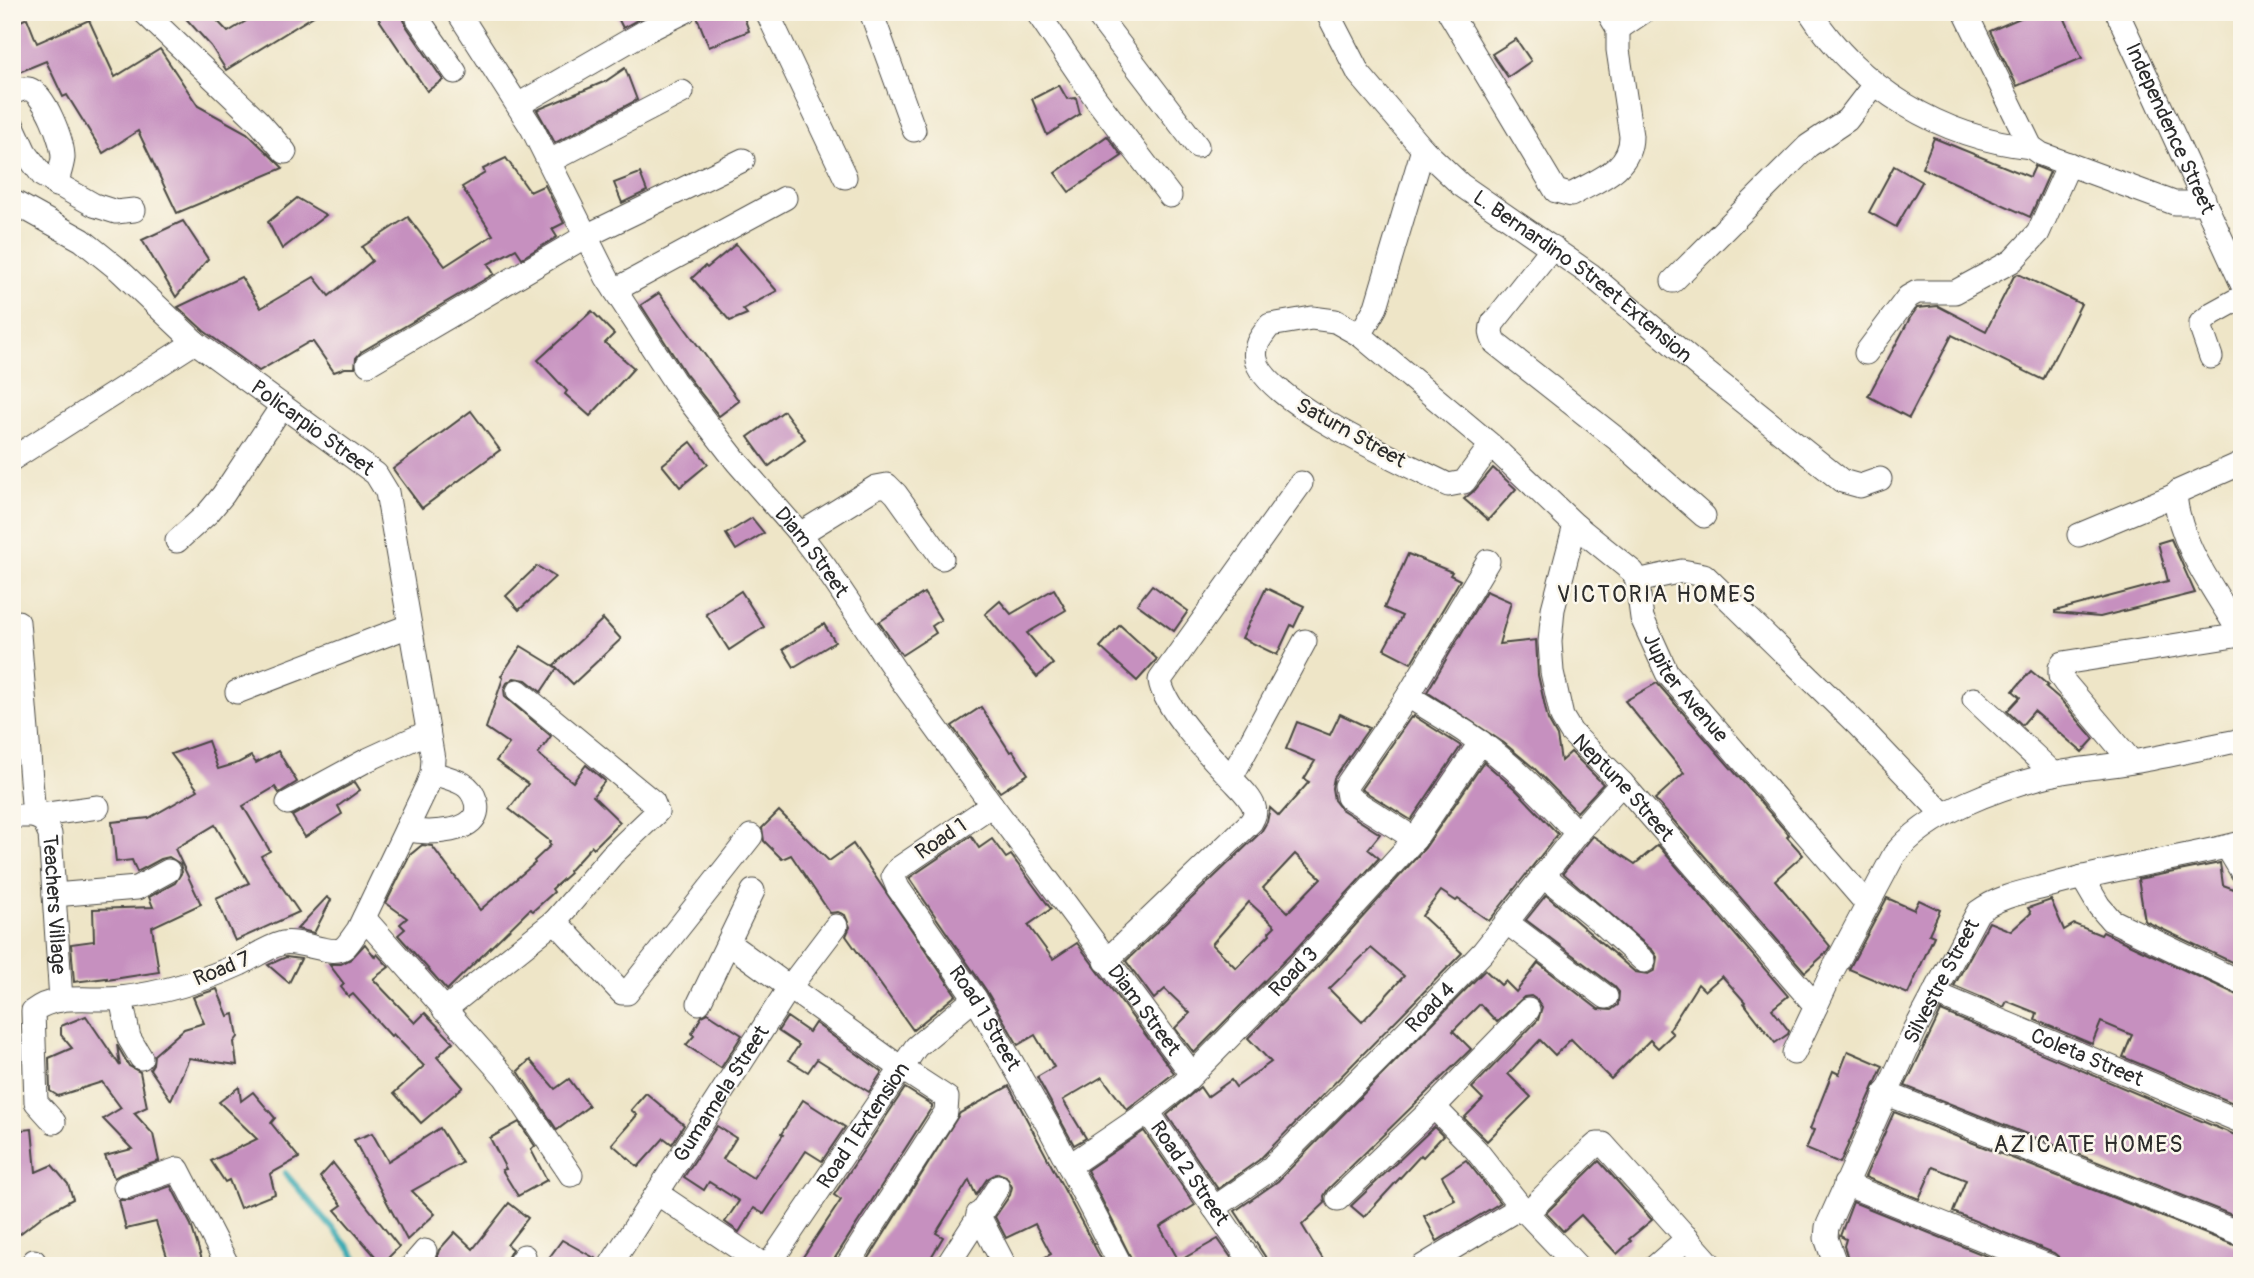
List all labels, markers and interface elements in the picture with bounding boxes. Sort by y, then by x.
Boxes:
street label: Independence Street [2119,38,2222,219]
street label: L. Bernardino Street Extension [1468,184,1698,369]
street label: Policarpio Street [246,374,380,482]
street label: Saturn Street [1291,392,1411,474]
street label: Diam Street [769,501,855,603]
district label: VICTORIA HOMES [1557,580,1757,609]
street label: Jupiter Avenue [1637,629,1735,748]
street label: Neptune Street [1567,728,1680,847]
street label: Road 1 [910,812,972,866]
street label: Teachers Village [37,834,73,976]
street label: Silvestre Street [1897,914,1986,1048]
street label: Road 3 [1263,941,1324,1003]
street label: Road 7 [190,945,254,993]
street label: Diam Street [1102,959,1187,1061]
street label: Road 1 Street [943,960,1027,1076]
street label: Road 4 [1399,976,1461,1038]
street label: Gumamela Street [667,1020,775,1167]
street label: Coleta Street [2027,1022,2148,1093]
street label: Road 1 Extension [811,1057,916,1194]
street label: Road 2 Street [1144,1115,1236,1231]
district label: AZICATE HOMES [1993,1130,2185,1159]

